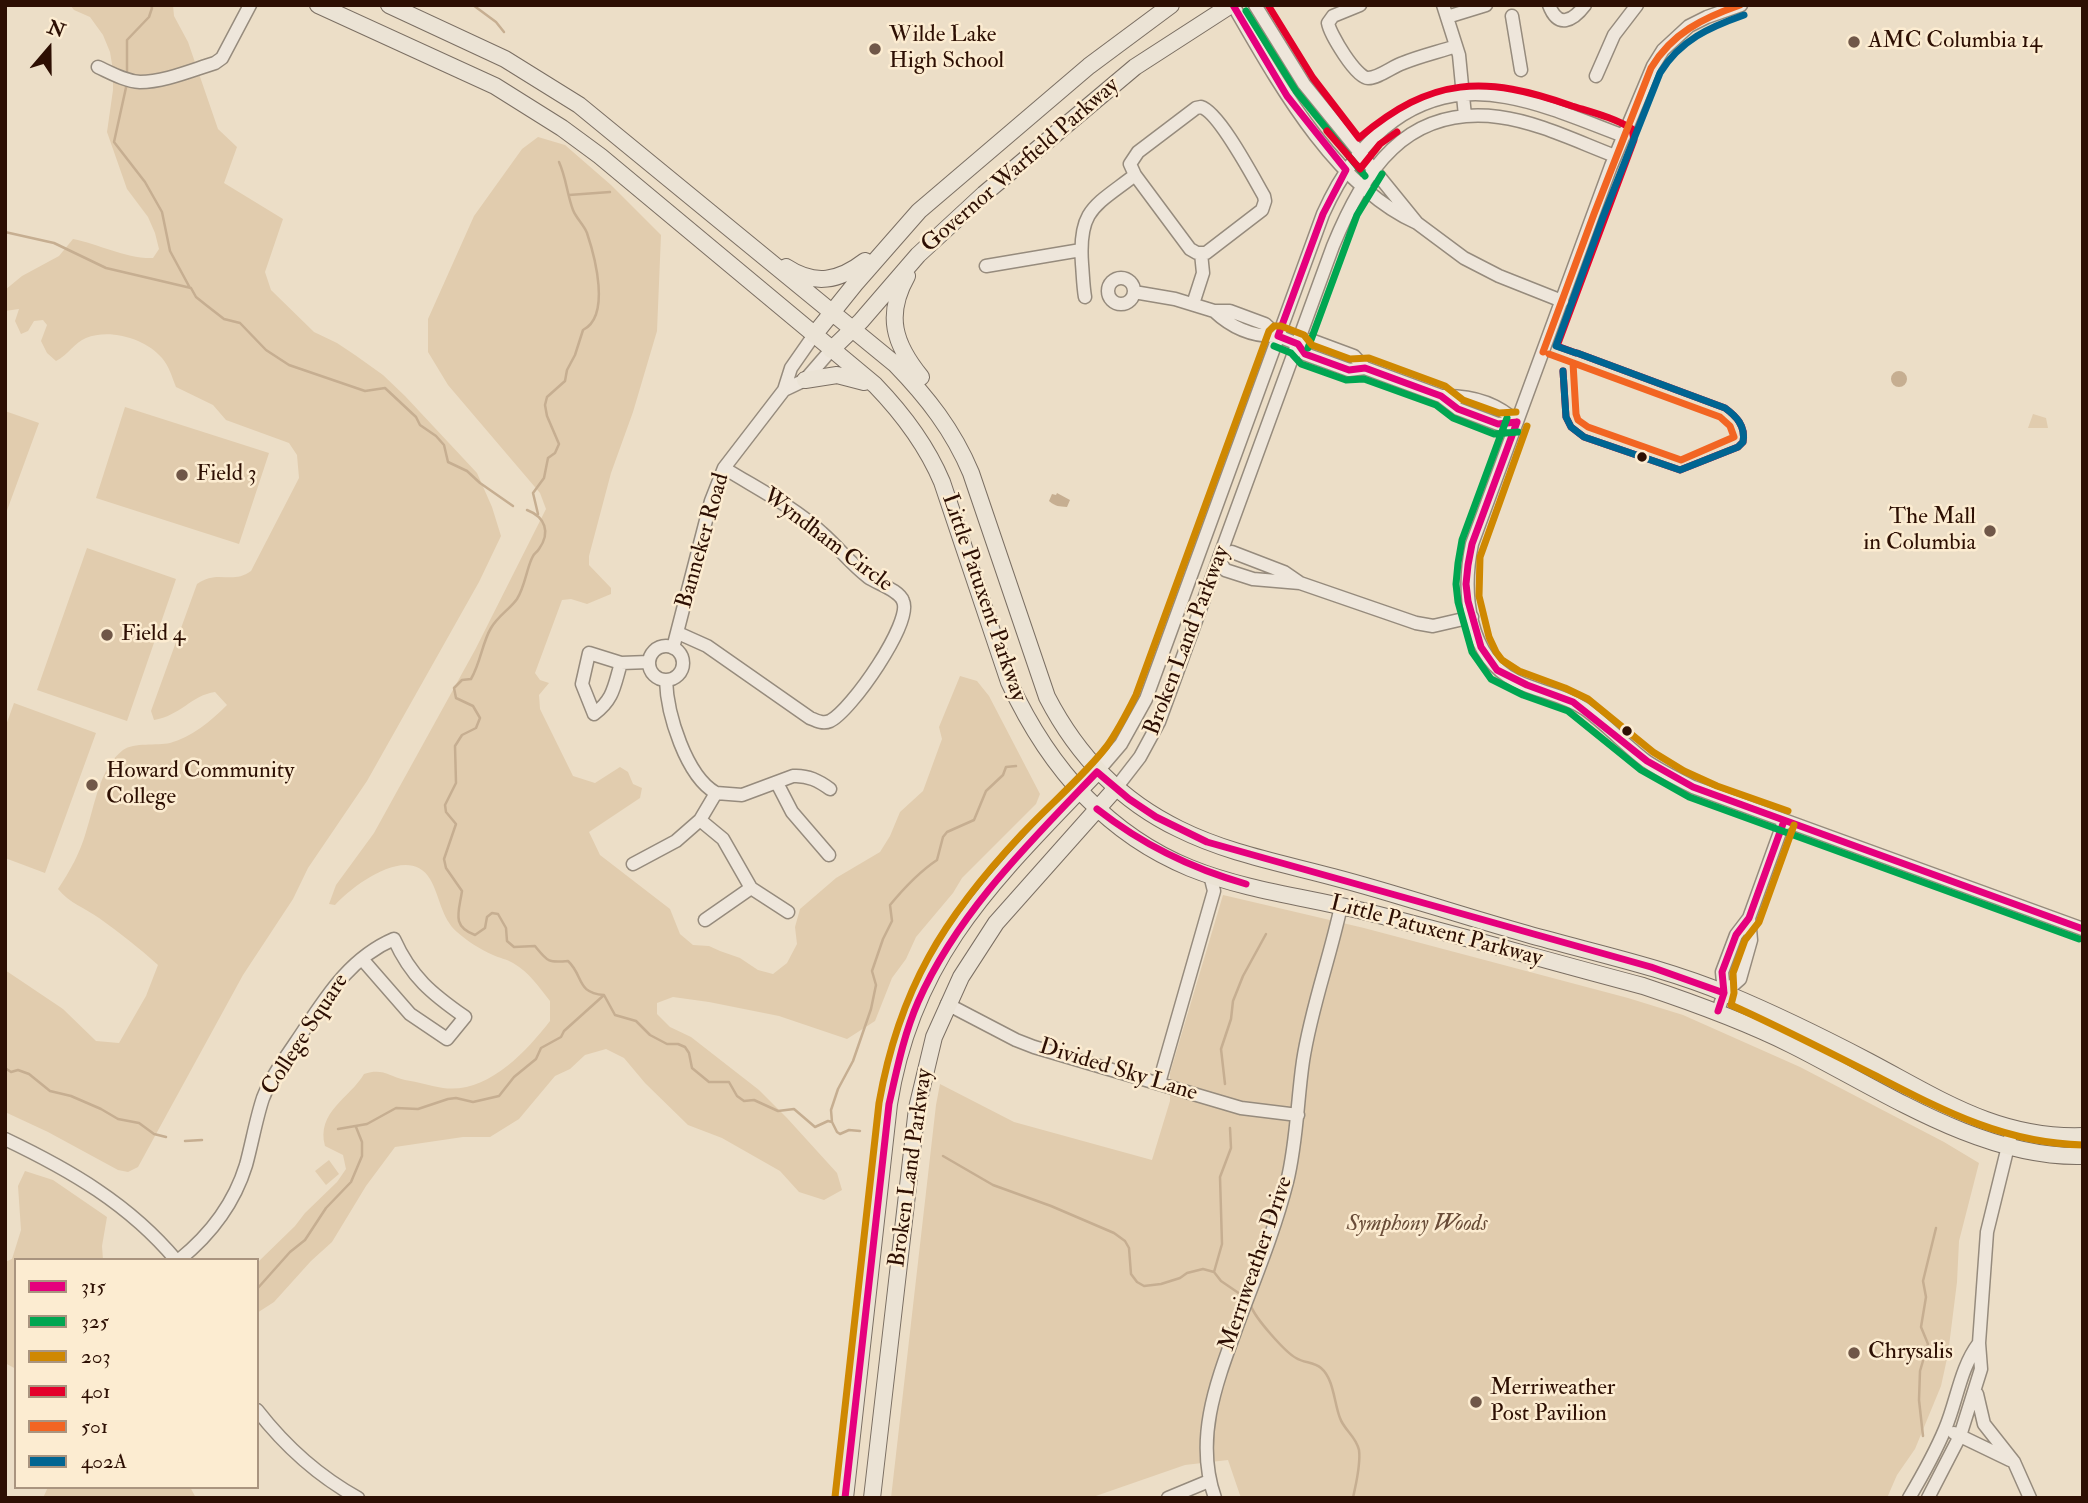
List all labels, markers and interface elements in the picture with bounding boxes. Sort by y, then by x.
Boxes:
north arrow [14,14,84,84]
text: N [44,15,68,43]
place label: Wilde Lake High School [889,22,1004,76]
place label: AMC Columbia 14 [1868,28,2042,56]
marker: AMC Columbia 14 [1846,34,1862,50]
marker: Wilde Lake High School [867,41,883,57]
street label: Governor Warfield Parkway [916,73,1126,259]
unlabelled marker [1635,450,1649,464]
place label: Field 3 [196,461,257,489]
marker: Field 3 [174,467,190,483]
street label: Banneker Road [671,470,737,612]
street label: Wyndham Circle [756,483,898,599]
street label: Little Patuxent Parkway [934,490,1032,706]
place label: The Mall in Columbia [1863,504,1976,558]
marker: The Mall in Columbia [1982,523,1998,539]
street label: Broken Land Parkway [1139,542,1237,740]
place label: Field 4 [121,621,185,649]
marker: Field 4 [99,627,115,643]
unlabelled marker [1620,724,1634,738]
place label: Howard Community College [106,758,294,812]
marker: Howard Community College [84,777,100,793]
street label: Little Patuxent Parkway [1327,890,1545,974]
street label: College Square [257,969,355,1101]
street label: Divided Sky Lane [1035,1034,1201,1108]
street label: Broken Land Parkway [884,1067,940,1269]
street label: Merriweather Drive [1214,1173,1300,1355]
park label: Symphony Woods [1346,1211,1488,1239]
legend [14,1258,259,1489]
text: 315 [81,1273,106,1300]
text: 325 [81,1308,109,1335]
place label: Chrysalis [1868,1339,1953,1367]
text: 203 [81,1343,110,1370]
marker: Chrysalis [1846,1345,1862,1361]
place label: Merriweather Post Pavilion [1490,1375,1615,1429]
text: 401 [81,1378,110,1405]
marker: Merriweather Post Pavilion [1468,1394,1484,1410]
text: 501 [81,1413,108,1440]
text: 402A [81,1448,127,1475]

